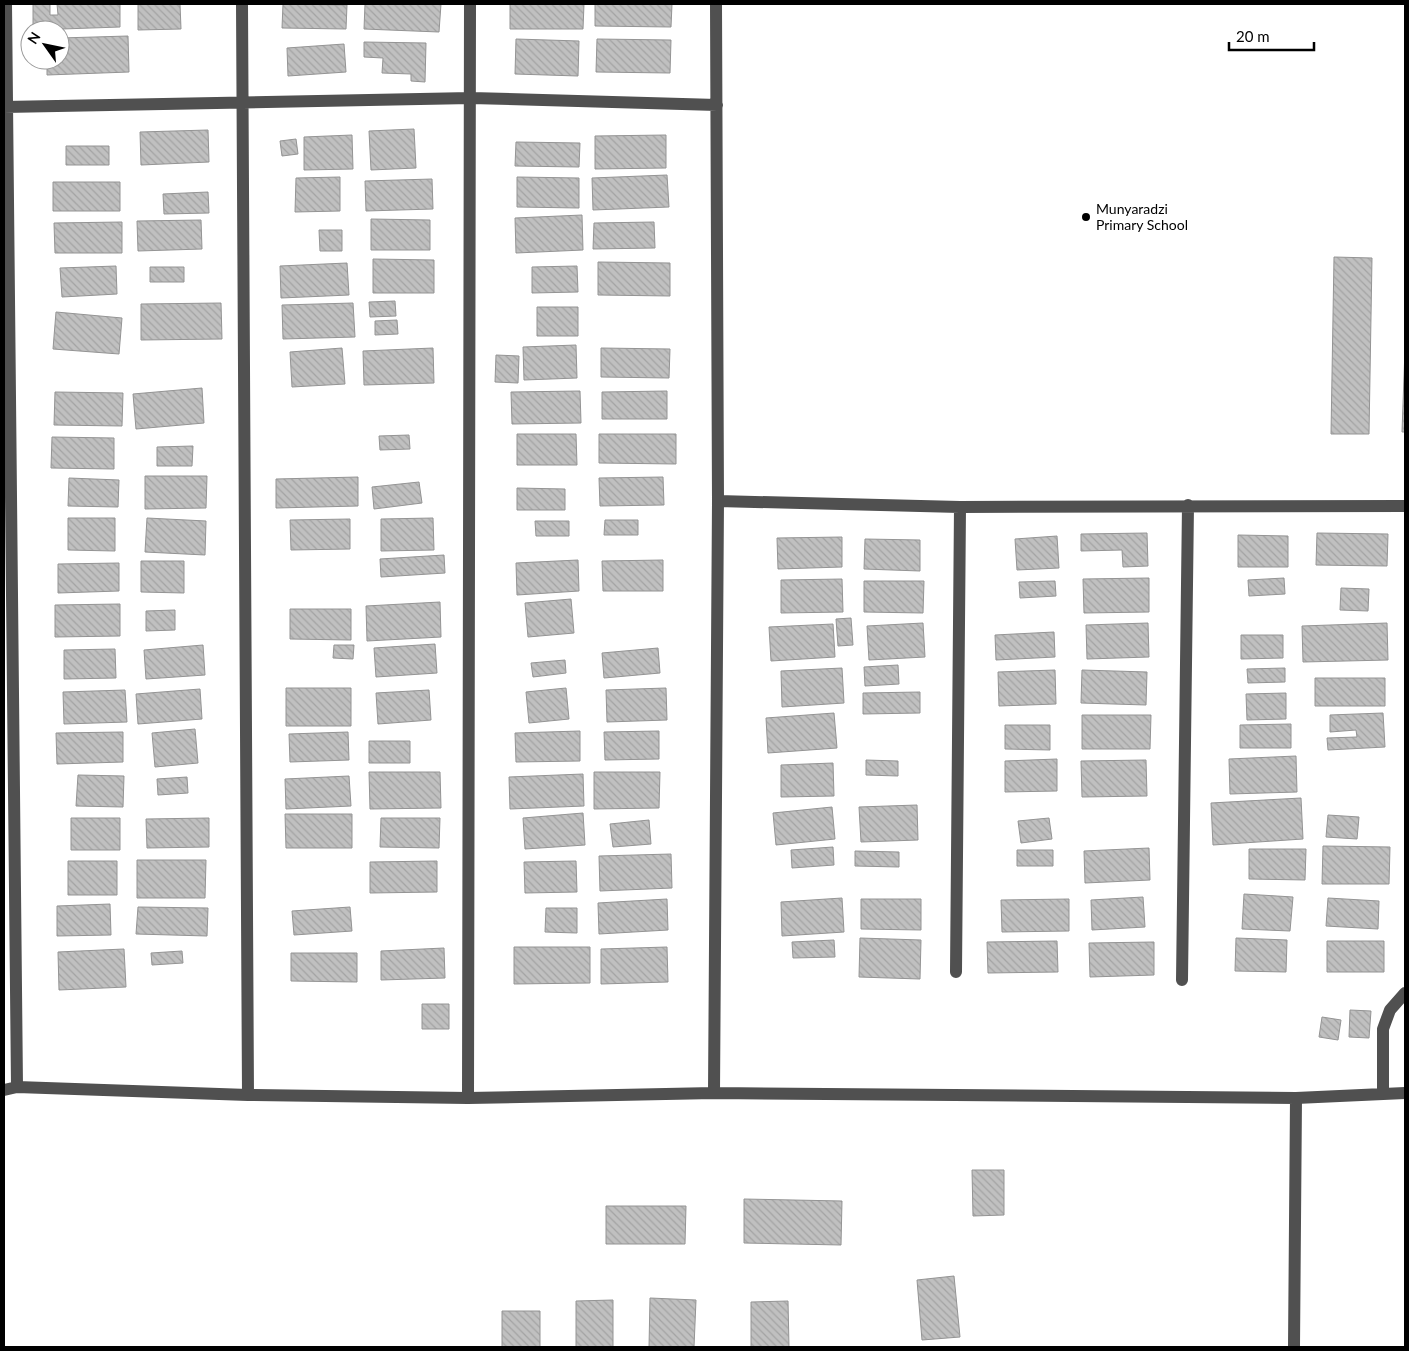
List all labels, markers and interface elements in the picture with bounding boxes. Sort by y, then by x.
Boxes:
north arrow [20,20,70,70]
scale bar [1229,20,1314,52]
text: 20 m [1236,27,1270,45]
text: N [24,28,44,47]
place label: Munyaradzi Primary School [1096,200,1188,233]
marker: Munyaradzi Primary School [1080,211,1092,223]

